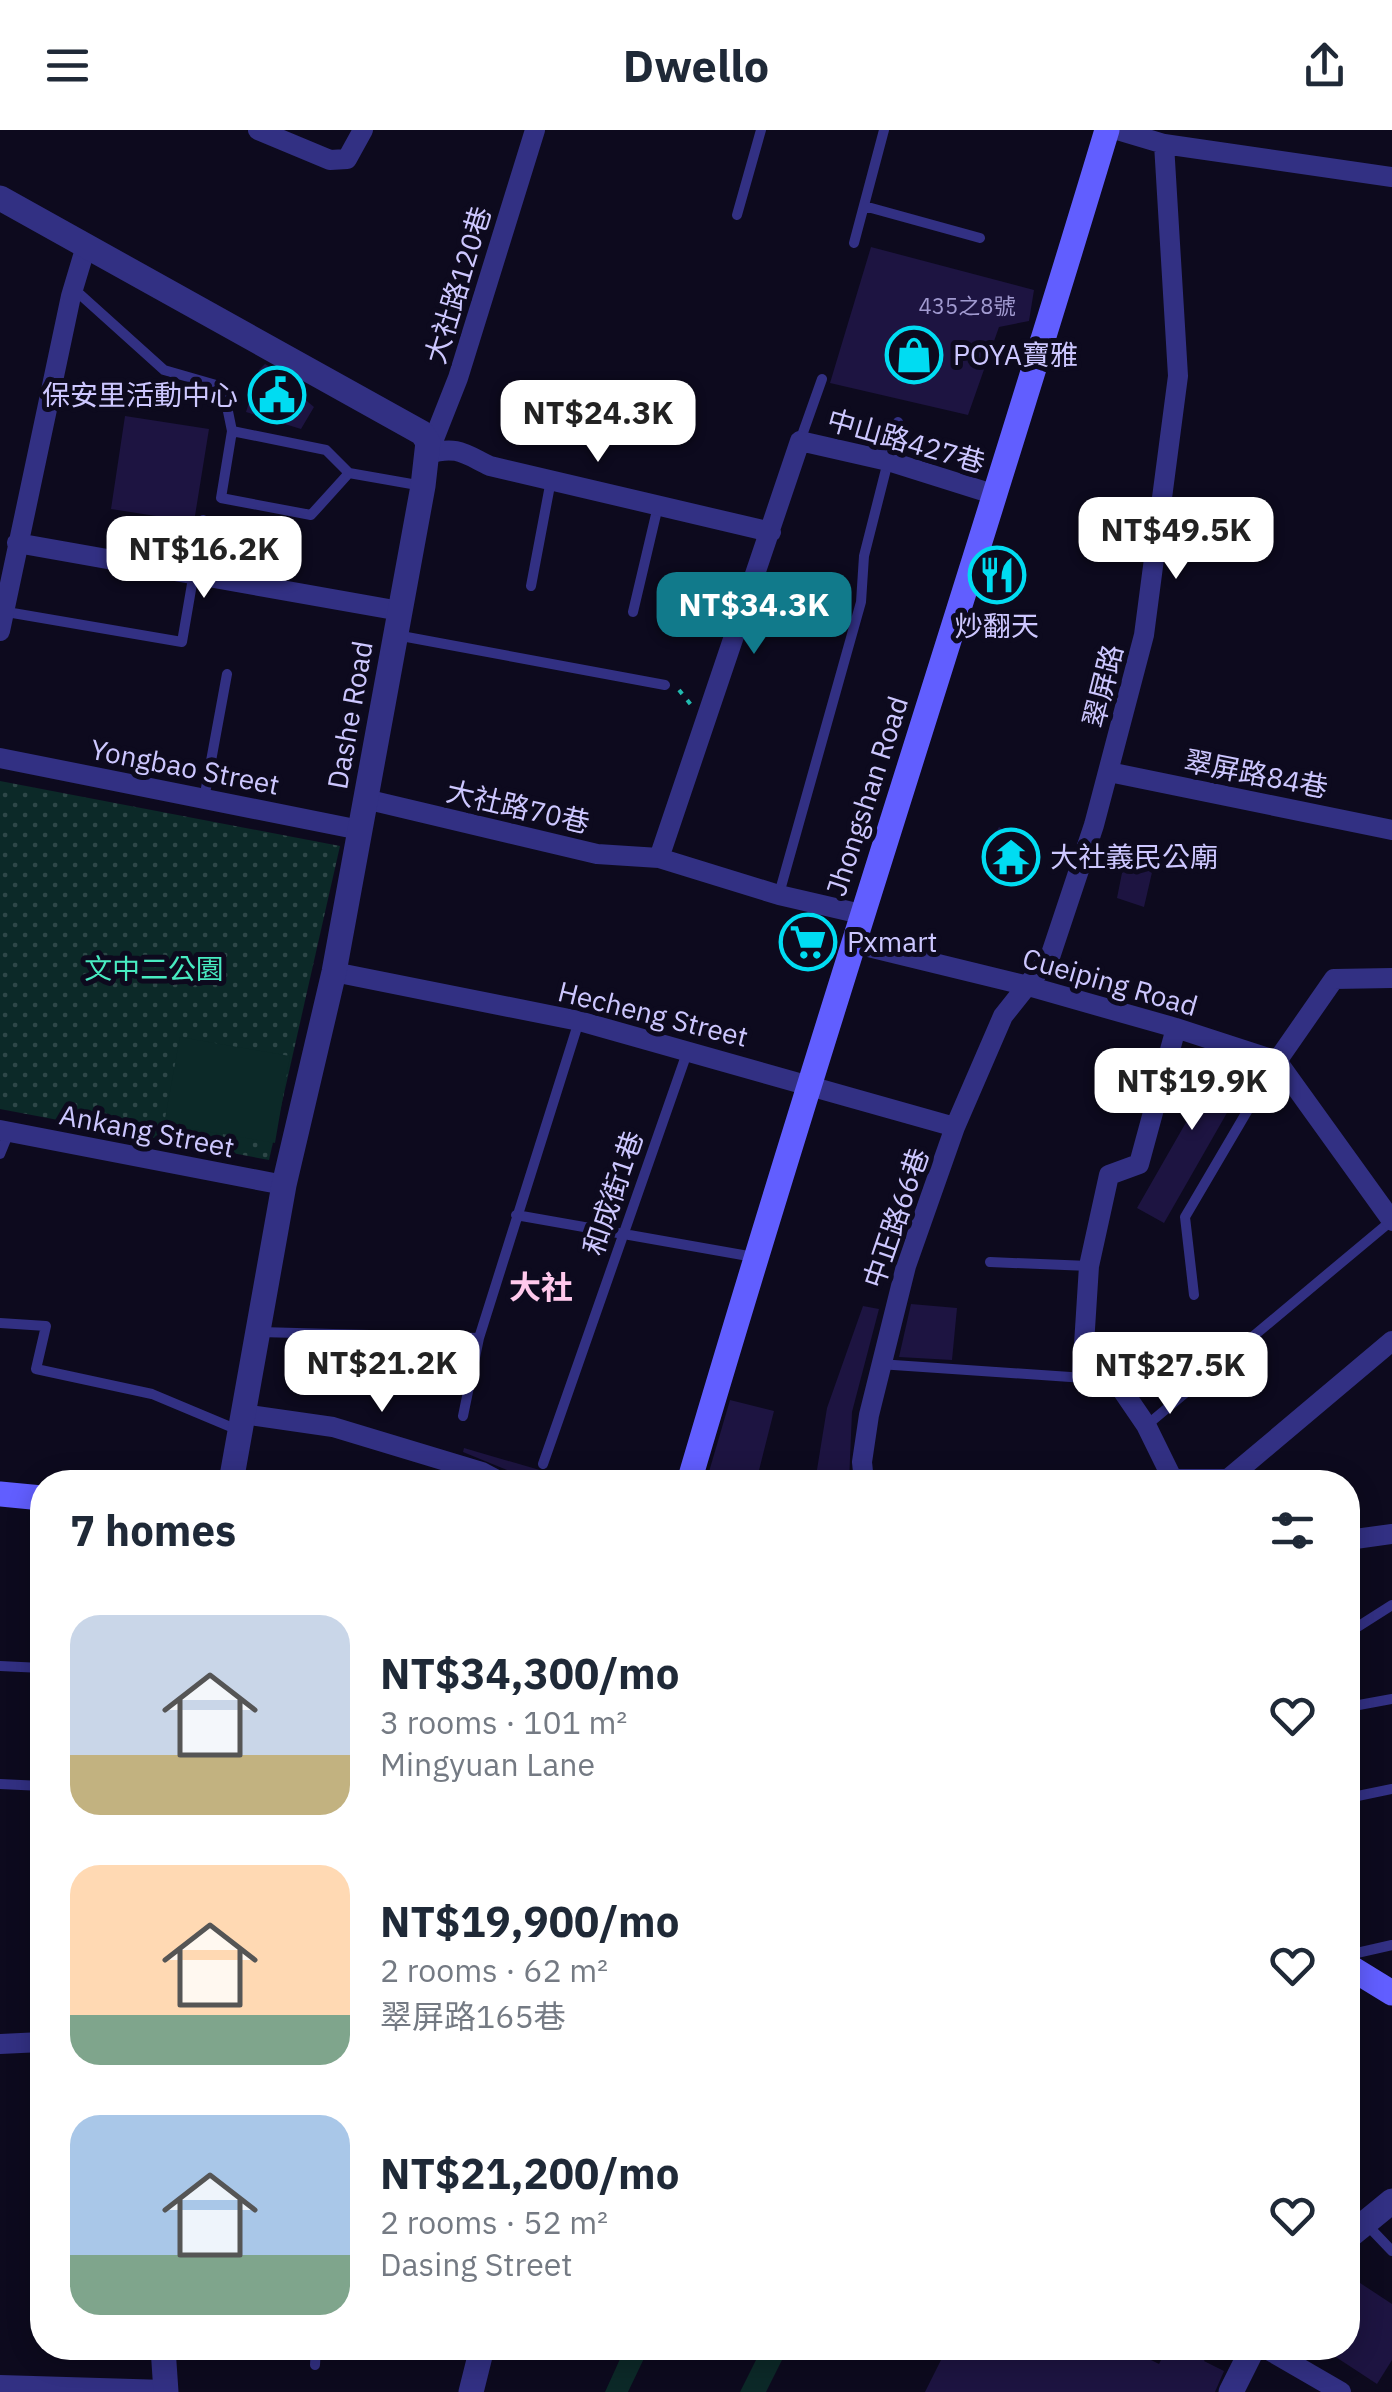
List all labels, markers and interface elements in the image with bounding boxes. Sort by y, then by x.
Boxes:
text: Dwello [623,36,769,94]
icon: menu [40,38,95,93]
icon: share [1297,38,1352,93]
street label: 大社路120巷 [416,202,499,368]
house number: 435之8號 [919,291,1015,320]
shop icon: POYA寶雅 [884,325,944,385]
place label: POYA寶雅 [953,336,1078,373]
public building icon: 保安里活動中心 [247,365,307,425]
place label: 保安里活動中心 [42,376,238,413]
pin: NT$24.3K [495,380,701,465]
text: NT$24.3K [523,391,673,433]
street label: 中山路427巷 [823,400,989,481]
pin: NT$49.5K [1073,497,1279,582]
text: NT$49.5K [1101,508,1251,550]
pin: NT$16.2K [101,516,307,601]
text: NT$16.2K [129,527,279,569]
restaurant icon: 炒翻天 [967,545,1027,605]
pin: NT$34.3K [651,572,857,657]
text: NT$34.3K [679,583,829,625]
place label: 炒翻天 [955,607,1039,644]
street label: Dashe Road [318,638,381,792]
street label: 翠屏路 [1074,641,1131,731]
street label: Jhongshan Road [817,691,916,900]
street label: Yongbao Street [87,730,283,803]
street label: 翠屏路84巷 [1181,741,1331,806]
street label: 大社路70巷 [443,772,593,841]
temple icon: 大社義民公廟 [981,827,1041,887]
place label: 大社義民公廟 [1050,838,1218,875]
supermarket icon: Pxmart [778,912,838,972]
place label: Pxmart [847,923,937,960]
street label: Cueiping Road [1018,939,1202,1024]
park label: 文中二公園 [84,950,224,987]
street label: Hecheng Street [554,972,752,1055]
pin: NT$19.9K [1089,1048,1295,1133]
text: NT$19.9K [1117,1059,1267,1101]
street label: Ankang Street [56,1095,238,1166]
street label: 和成街1巷 [574,1126,651,1260]
street label: 中正路66巷 [854,1143,937,1293]
district label: 大社 [509,1266,573,1308]
pin: NT$21.2K [279,1330,485,1415]
pin: NT$27.5K [1067,1332,1273,1417]
text: NT$21.2K [307,1341,457,1383]
text: NT$27.5K [1095,1343,1245,1385]
text: 7 homes [70,1503,236,1558]
icon: filters [1265,1503,1320,1558]
text: NT$34,300/mo [380,1646,679,1701]
icon: home [150,1655,270,1775]
icon: heart [1265,1688,1320,1743]
text: 3 rooms · 101 m² [380,1701,627,1743]
text: Mingyuan Lane [380,1743,595,1785]
text: NT$19,900/mo [380,1894,679,1949]
icon: home [150,1905,270,2025]
icon: heart [1265,1938,1320,1993]
text: 2 rooms · 62 m² [380,1949,608,1991]
text: 翠屏路165巷 [380,1995,566,2037]
text: NT$21,200/mo [380,2146,679,2201]
icon: home [150,2155,270,2275]
icon: heart [1265,2188,1320,2243]
text: 2 rooms · 52 m² [380,2201,608,2243]
text: Dasing Street [380,2243,573,2285]

